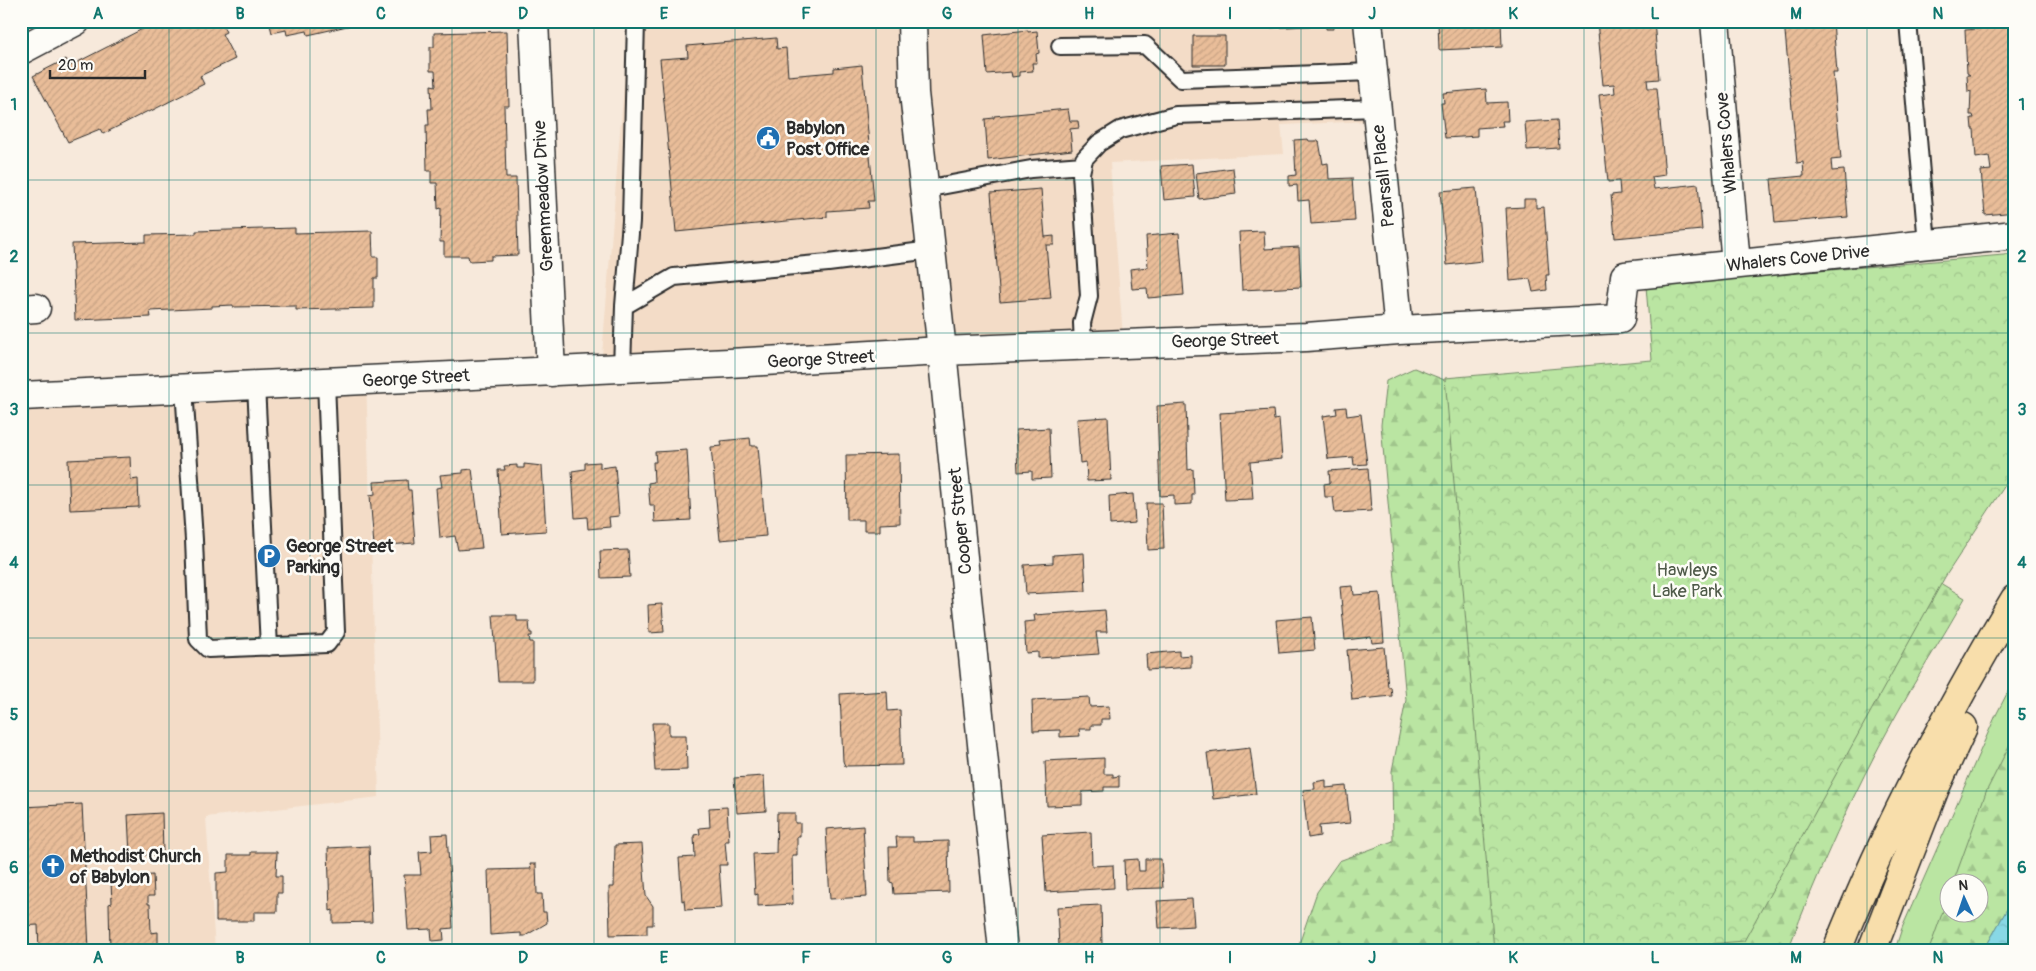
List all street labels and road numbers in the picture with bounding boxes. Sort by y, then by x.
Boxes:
street label: Whalers Cove [1711,91,1742,195]
street label: Greenmeadow Drive [528,120,559,272]
street label: Pearsall Place [1367,123,1400,228]
street label: Whalers Cove Drive [1725,240,1871,277]
street label: George Street [1171,327,1280,354]
street label: George Street [767,345,876,374]
street label: George Street [362,364,471,393]
street label: Cooper Street [943,466,978,575]

